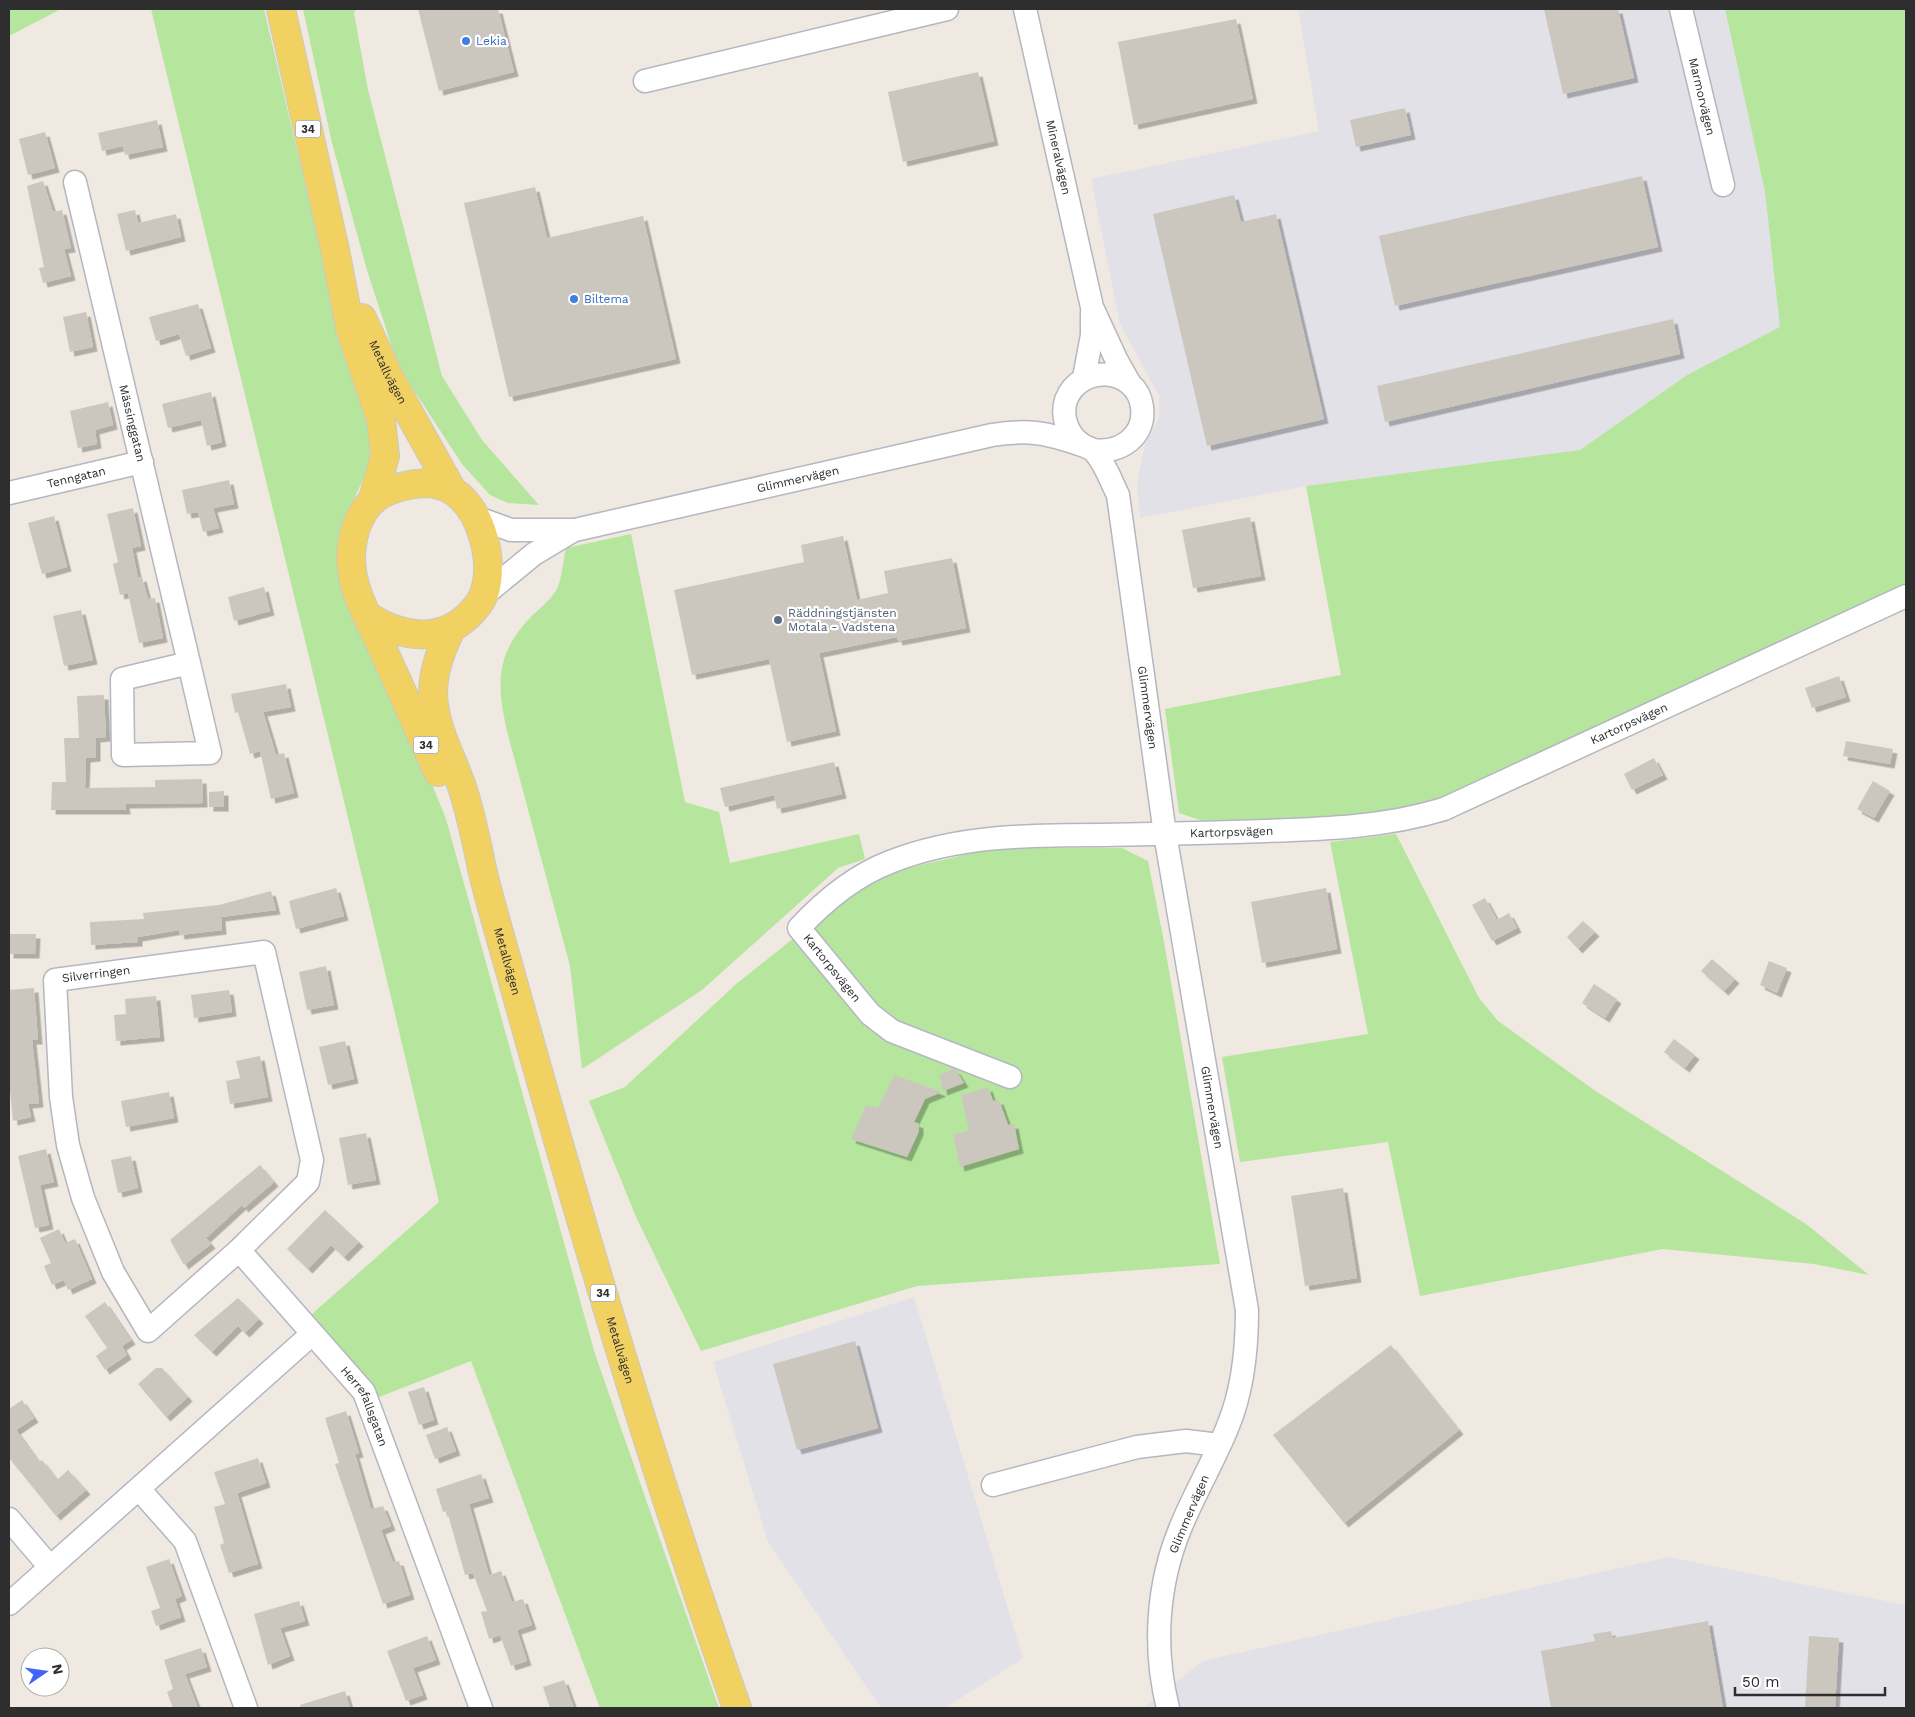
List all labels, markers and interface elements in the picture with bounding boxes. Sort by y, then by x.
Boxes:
place label: Lekia [476,34,507,48]
marker: Lekia [460,35,472,47]
street label: Marmorvägen [1686,56,1718,137]
street label: Mineralvägen [1043,118,1074,196]
road number: 34 [296,120,320,138]
place label: Biltema [584,292,629,306]
marker: Biltema [568,293,580,305]
street label: Metallvägen [366,338,410,407]
street label: Mässinggatan [116,383,148,463]
street label: Glimmervägen [756,463,841,495]
street label: Tenngatan [45,464,107,491]
place label: Räddningstjänsten Motala - Vadstena [788,606,897,634]
marker: Räddningstjänsten Motala - Vadstena [772,614,784,626]
street label: Glimmervägen [1135,665,1160,750]
street label: Kartorpsvägen [1588,700,1670,748]
road number: 34 [414,736,438,754]
street label: Kartorpsvägen [1190,824,1274,840]
street label: Metallvägen [491,926,523,997]
street label: Kartorpsvägen [800,931,864,1005]
street label: Silverringen [61,963,131,985]
street label: Glimmervägen [1198,1065,1226,1150]
road number: 34 [590,1285,616,1302]
street label: Metallvägen [603,1315,637,1386]
street label: Herrefallsgatan [338,1364,391,1448]
street label: Glimmervägen [1166,1473,1212,1555]
north arrow [20,1647,70,1697]
text: N [49,1662,67,1676]
scale bar [1735,1664,1885,1696]
text: 50 m [1742,1673,1779,1691]

